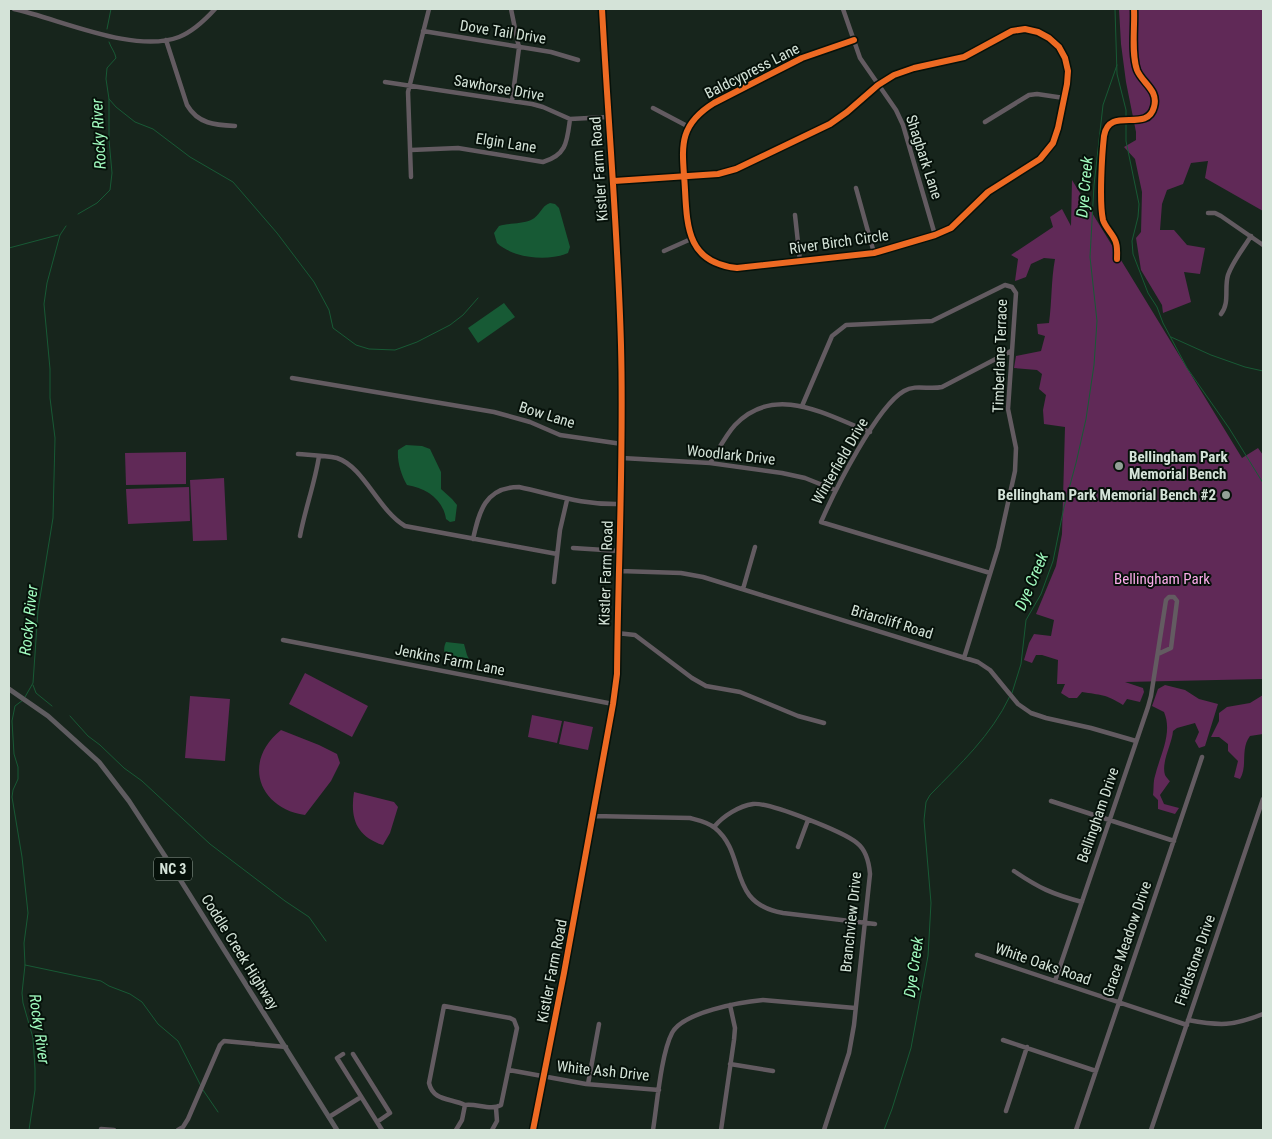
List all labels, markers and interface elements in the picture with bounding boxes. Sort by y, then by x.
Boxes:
street label: Dove Tail Drive [459,16,547,48]
street label: Baldcypress Lane [702,39,802,103]
street label: Sawhorse Drive [452,71,546,105]
water label: Rocky River [87,97,110,170]
street label: Shagbark Lane [902,113,946,201]
street label: Kistler Farm Road [586,116,612,222]
street label: Elgin Lane [474,129,538,157]
water label: Dye Creek [1072,155,1097,218]
street label: River Birch Circle [788,226,890,258]
street label: Timberlane Terrace [989,299,1011,413]
street label: Bow Lane [517,398,577,432]
street label: Winterfield Drive [808,415,872,507]
street label: Woodlark Drive [686,441,776,469]
place label: Bellingham Park Memorial Bench [1129,448,1228,483]
marker: Bellingham Park Memorial Bench [1113,460,1125,472]
place label: Bellingham Park Memorial Bench #2 [998,486,1216,504]
marker: Bellingham Park Memorial Bench #2 [1220,489,1232,501]
street label: Kistler Farm Road [595,520,617,626]
water label: Dye Creek [1011,548,1053,613]
park label: Bellingham Park [1114,570,1210,588]
water label: Rocky River [15,583,42,656]
street label: Briarcliff Road [849,601,935,643]
street label: Jenkins Farm Lane [394,641,506,679]
street label: Bellingham Drive [1073,765,1123,865]
road number: NC 3 [154,858,192,881]
street label: Branchview Drive [837,871,865,973]
street label: Grace Meadow Drive [1099,879,1155,999]
street label: Coddle Creek Highway [197,891,283,1013]
street label: Fieldstone Drive [1171,912,1219,1008]
street label: Kistler Farm Road [533,918,571,1024]
water label: Dye Creek [900,935,927,999]
street label: White Oaks Road [993,939,1093,989]
water label: Rocky River [25,993,54,1067]
street label: White Ash Drive [556,1057,650,1085]

